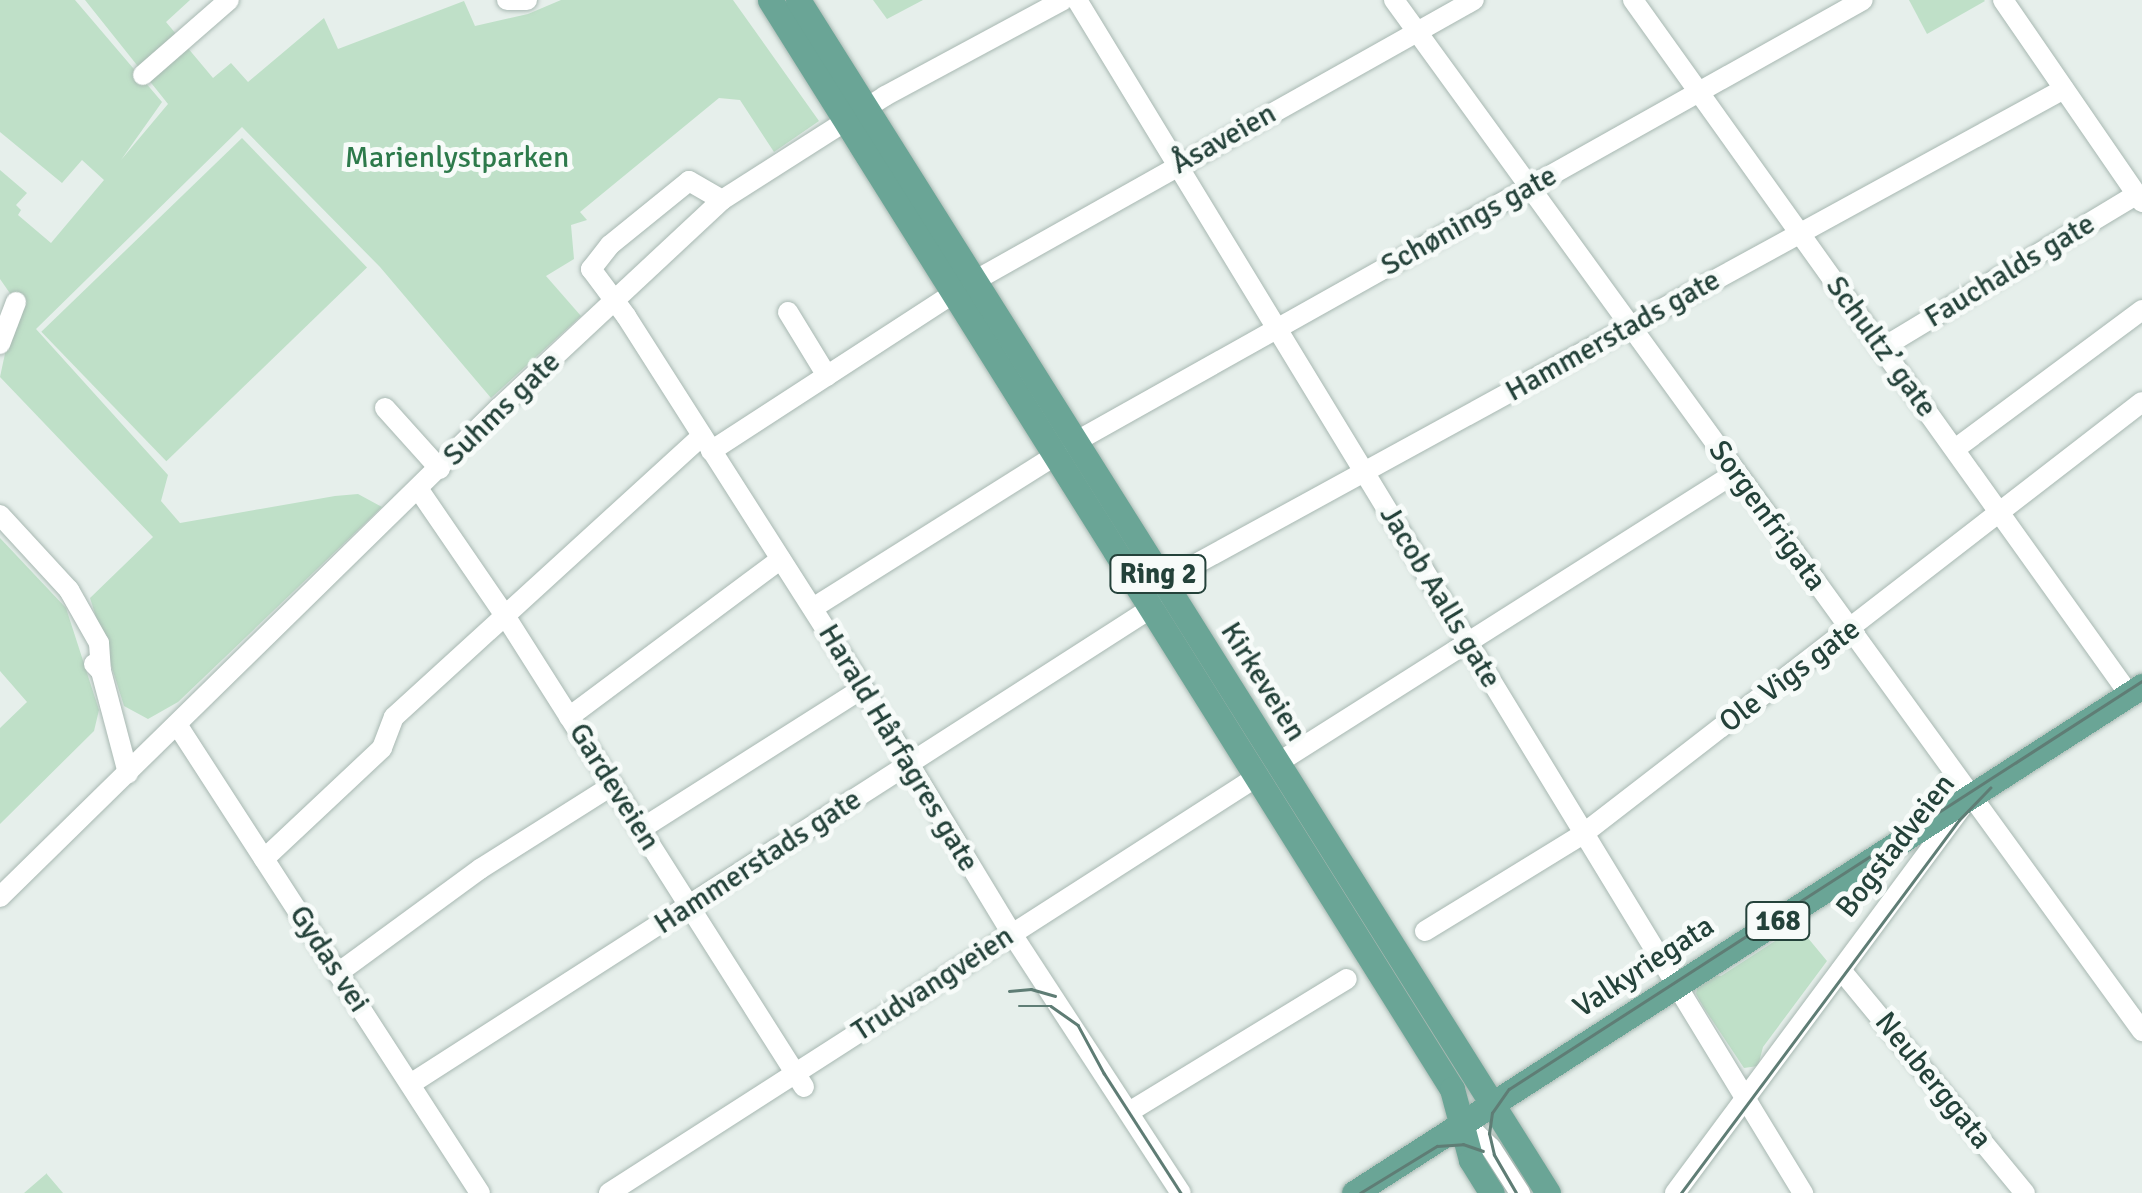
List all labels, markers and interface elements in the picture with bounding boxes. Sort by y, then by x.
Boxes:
street label: Åsaveien [1165,96,1283,182]
park label: Marienlystparken [345,140,569,176]
street label: Schønings gate [1375,158,1563,284]
street label: Fauchalds gate [1918,206,2102,336]
street label: Hammerstads gate [1499,262,1727,410]
street label: Schultz’ gate [1818,269,1944,425]
street label: Suhms gate [436,344,568,474]
street label: Sorgenfrigata [1700,434,1834,598]
street label: Jacob Aalls gate [1371,499,1509,695]
road number: Ring 2 [1108,551,1208,597]
street label: Ole Vigs gate [1713,611,1867,741]
street label: Kirkeveien [1212,616,1314,748]
street label: Harald Hårfagres gate [810,618,986,878]
street label: Gardeveien [561,717,667,857]
street label: Bogstadveien [1829,767,1963,925]
street label: Hammerstads gate [648,782,868,942]
road number: 168 [1743,898,1813,944]
street label: Gydas vei [281,899,377,1019]
street label: Valkyriegata [1567,908,1721,1026]
street label: Trudvangveien [845,918,1021,1050]
street label: Neuberggata [1867,1005,1999,1157]

